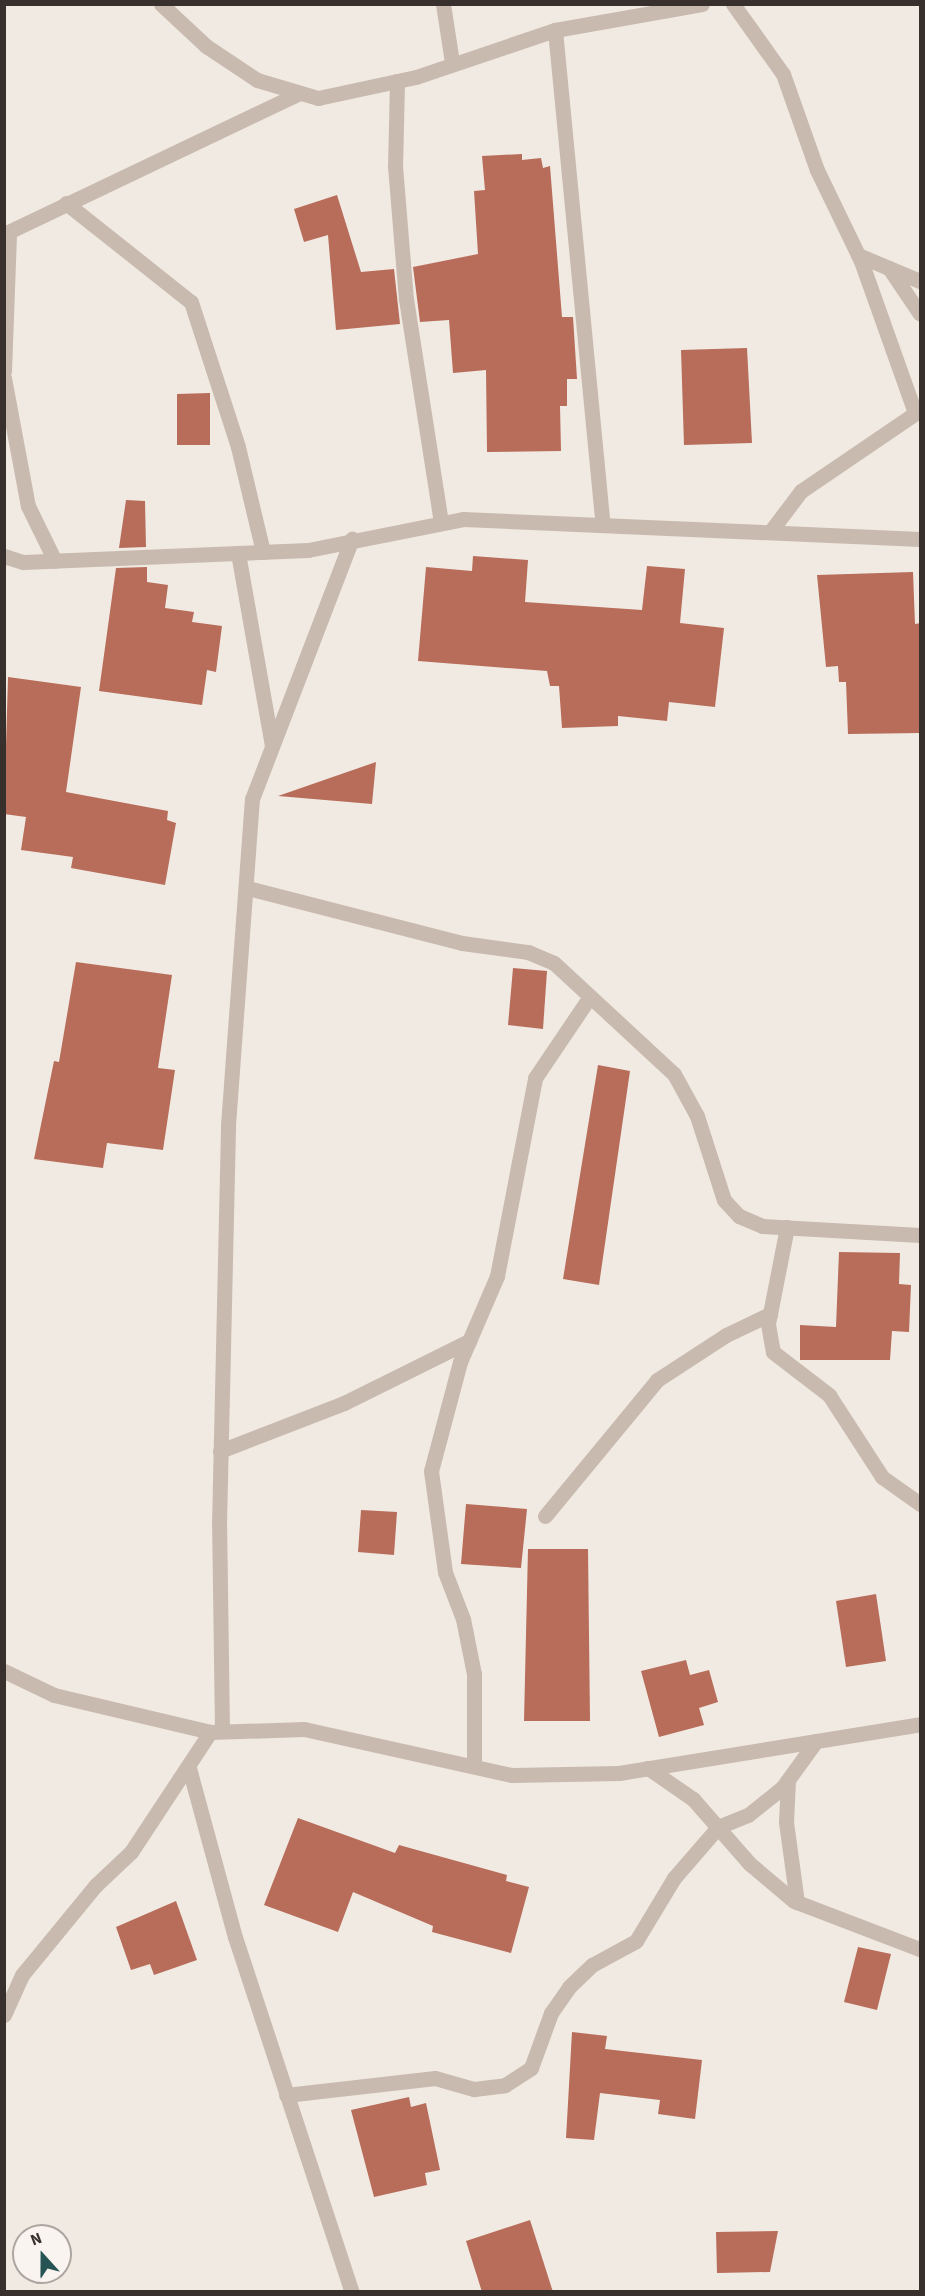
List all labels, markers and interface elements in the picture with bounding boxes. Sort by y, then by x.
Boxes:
north arrow [12,2224,72,2284]
text: N [27,2227,45,2251]

